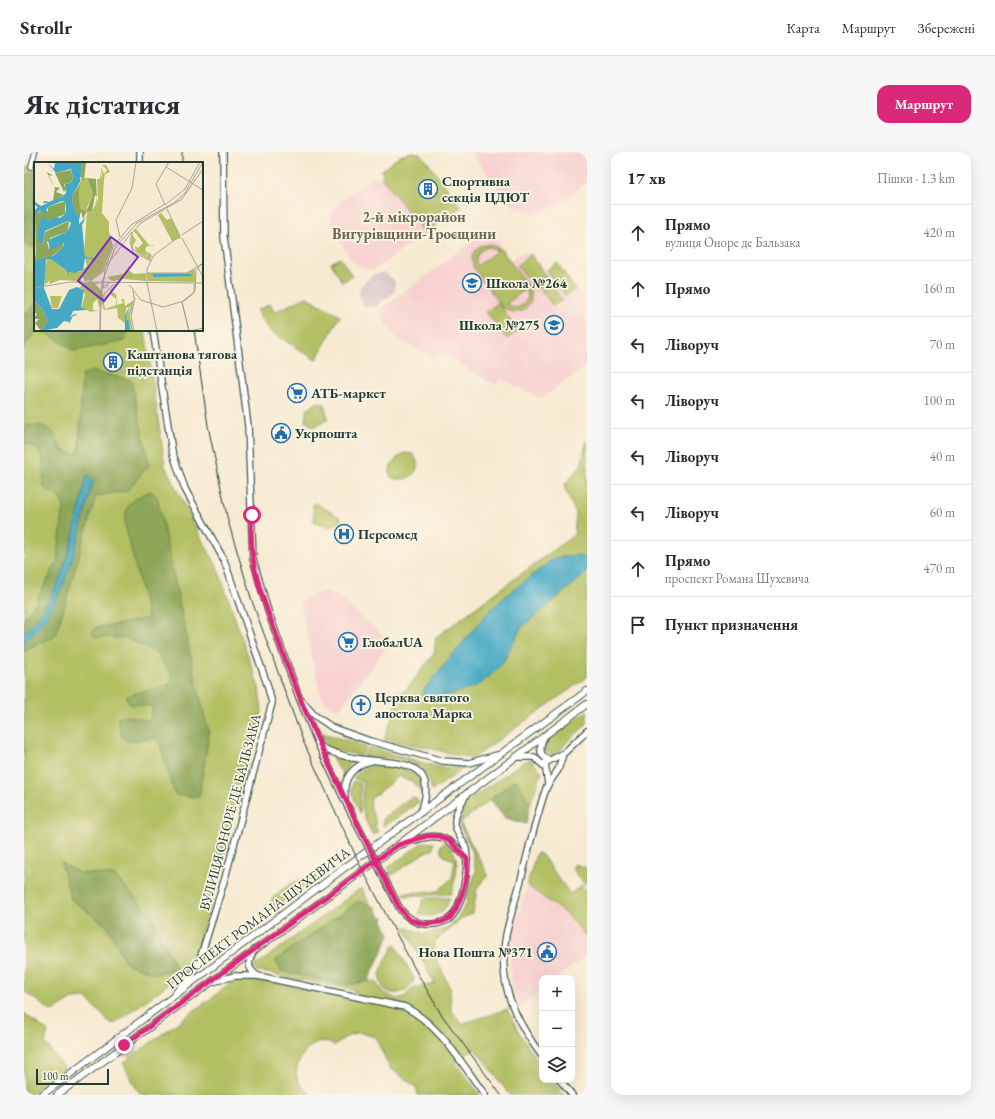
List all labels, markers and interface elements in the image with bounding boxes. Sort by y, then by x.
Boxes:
text: Strollr [20,15,72,40]
text: Карта [786,19,820,37]
text: Маршрут [842,19,896,37]
text: Збережені [918,19,975,37]
button: Маршрут [877,85,971,123]
text: Як дістатися [24,86,180,122]
inset map [34,162,203,331]
text: 17 хв [627,167,666,189]
text: Пішки · 1.3 km [877,170,955,187]
place label: Спортивна секція ЦДЮТ [442,172,530,206]
building icon: Спортивна секція ЦДЮТ [417,178,439,200]
district label: 2-й мікрорайон Вигурівщини-Троєщини [332,207,496,243]
text: Прямо [665,215,710,234]
icon: ahead [627,222,649,244]
text: 420 m [924,224,955,241]
text: вулиця Оноре де Бальзака [665,234,801,251]
school or university icon: Школа №264 [461,272,483,294]
place label: Школа №264 [486,274,567,292]
icon: ahead [627,278,649,300]
text: Прямо [665,279,710,298]
text: 160 m [924,280,955,297]
school or university icon: Школа №275 [543,314,565,336]
place label: Школа №275 [459,316,540,334]
icon: left [627,334,649,356]
text: Ліворуч [665,335,719,354]
text: 70 m [930,336,955,353]
place label: Каштанова тягова пiдстанцiя [127,345,238,379]
building icon: Каштанова тягова пiдстанцiя [102,351,124,373]
supermarket icon: АТБ-маркет [286,382,308,404]
place label: АТБ-маркет [310,384,386,402]
icon: left [627,390,649,412]
text: Ліворуч [665,391,719,410]
text: 100 m [924,392,955,409]
public building icon: Укрпошта [270,422,292,444]
place label: Укрпошта [294,424,358,442]
icon: left [627,446,649,468]
text: Ліворуч [665,447,719,466]
text: 40 m [930,448,955,465]
icon: left [627,502,649,524]
text: Ліворуч [665,503,719,522]
text: 60 m [930,504,955,521]
route start [243,506,261,524]
hospital icon: Персомед [333,523,355,545]
place label: Персомед [358,525,418,543]
text: Прямо [665,551,710,570]
icon: ahead [627,558,649,580]
text: 470 m [924,560,955,577]
text: проспект Романа Шухевича [665,570,809,587]
icon: arrive [627,614,649,636]
text: Пункт призначення [665,615,798,634]
supermarket icon: ГлобалUA [337,631,359,653]
place label: ГлобалUA [362,633,424,651]
place label: Церква святого апостола Марка [375,688,473,722]
church icon: Церква святого апостола Марка [350,694,372,716]
street label: ВУЛИЦЯ ОНОРЕ ДЕ БАЛЬЗАКА [195,711,265,912]
street label: ПРОСПЕКТ РОМАНА ШУХЕВИЧА [163,843,354,993]
public building icon: Нова Пошта №371 [536,941,558,963]
place label: Нова Пошта №371 [419,943,533,961]
map controls [539,975,575,1083]
button: + [539,975,575,1011]
button: − [539,1011,575,1047]
route end [115,1036,133,1054]
button: layers [539,1047,575,1083]
scale bar [36,1067,109,1086]
text: 100 m [42,1069,69,1083]

